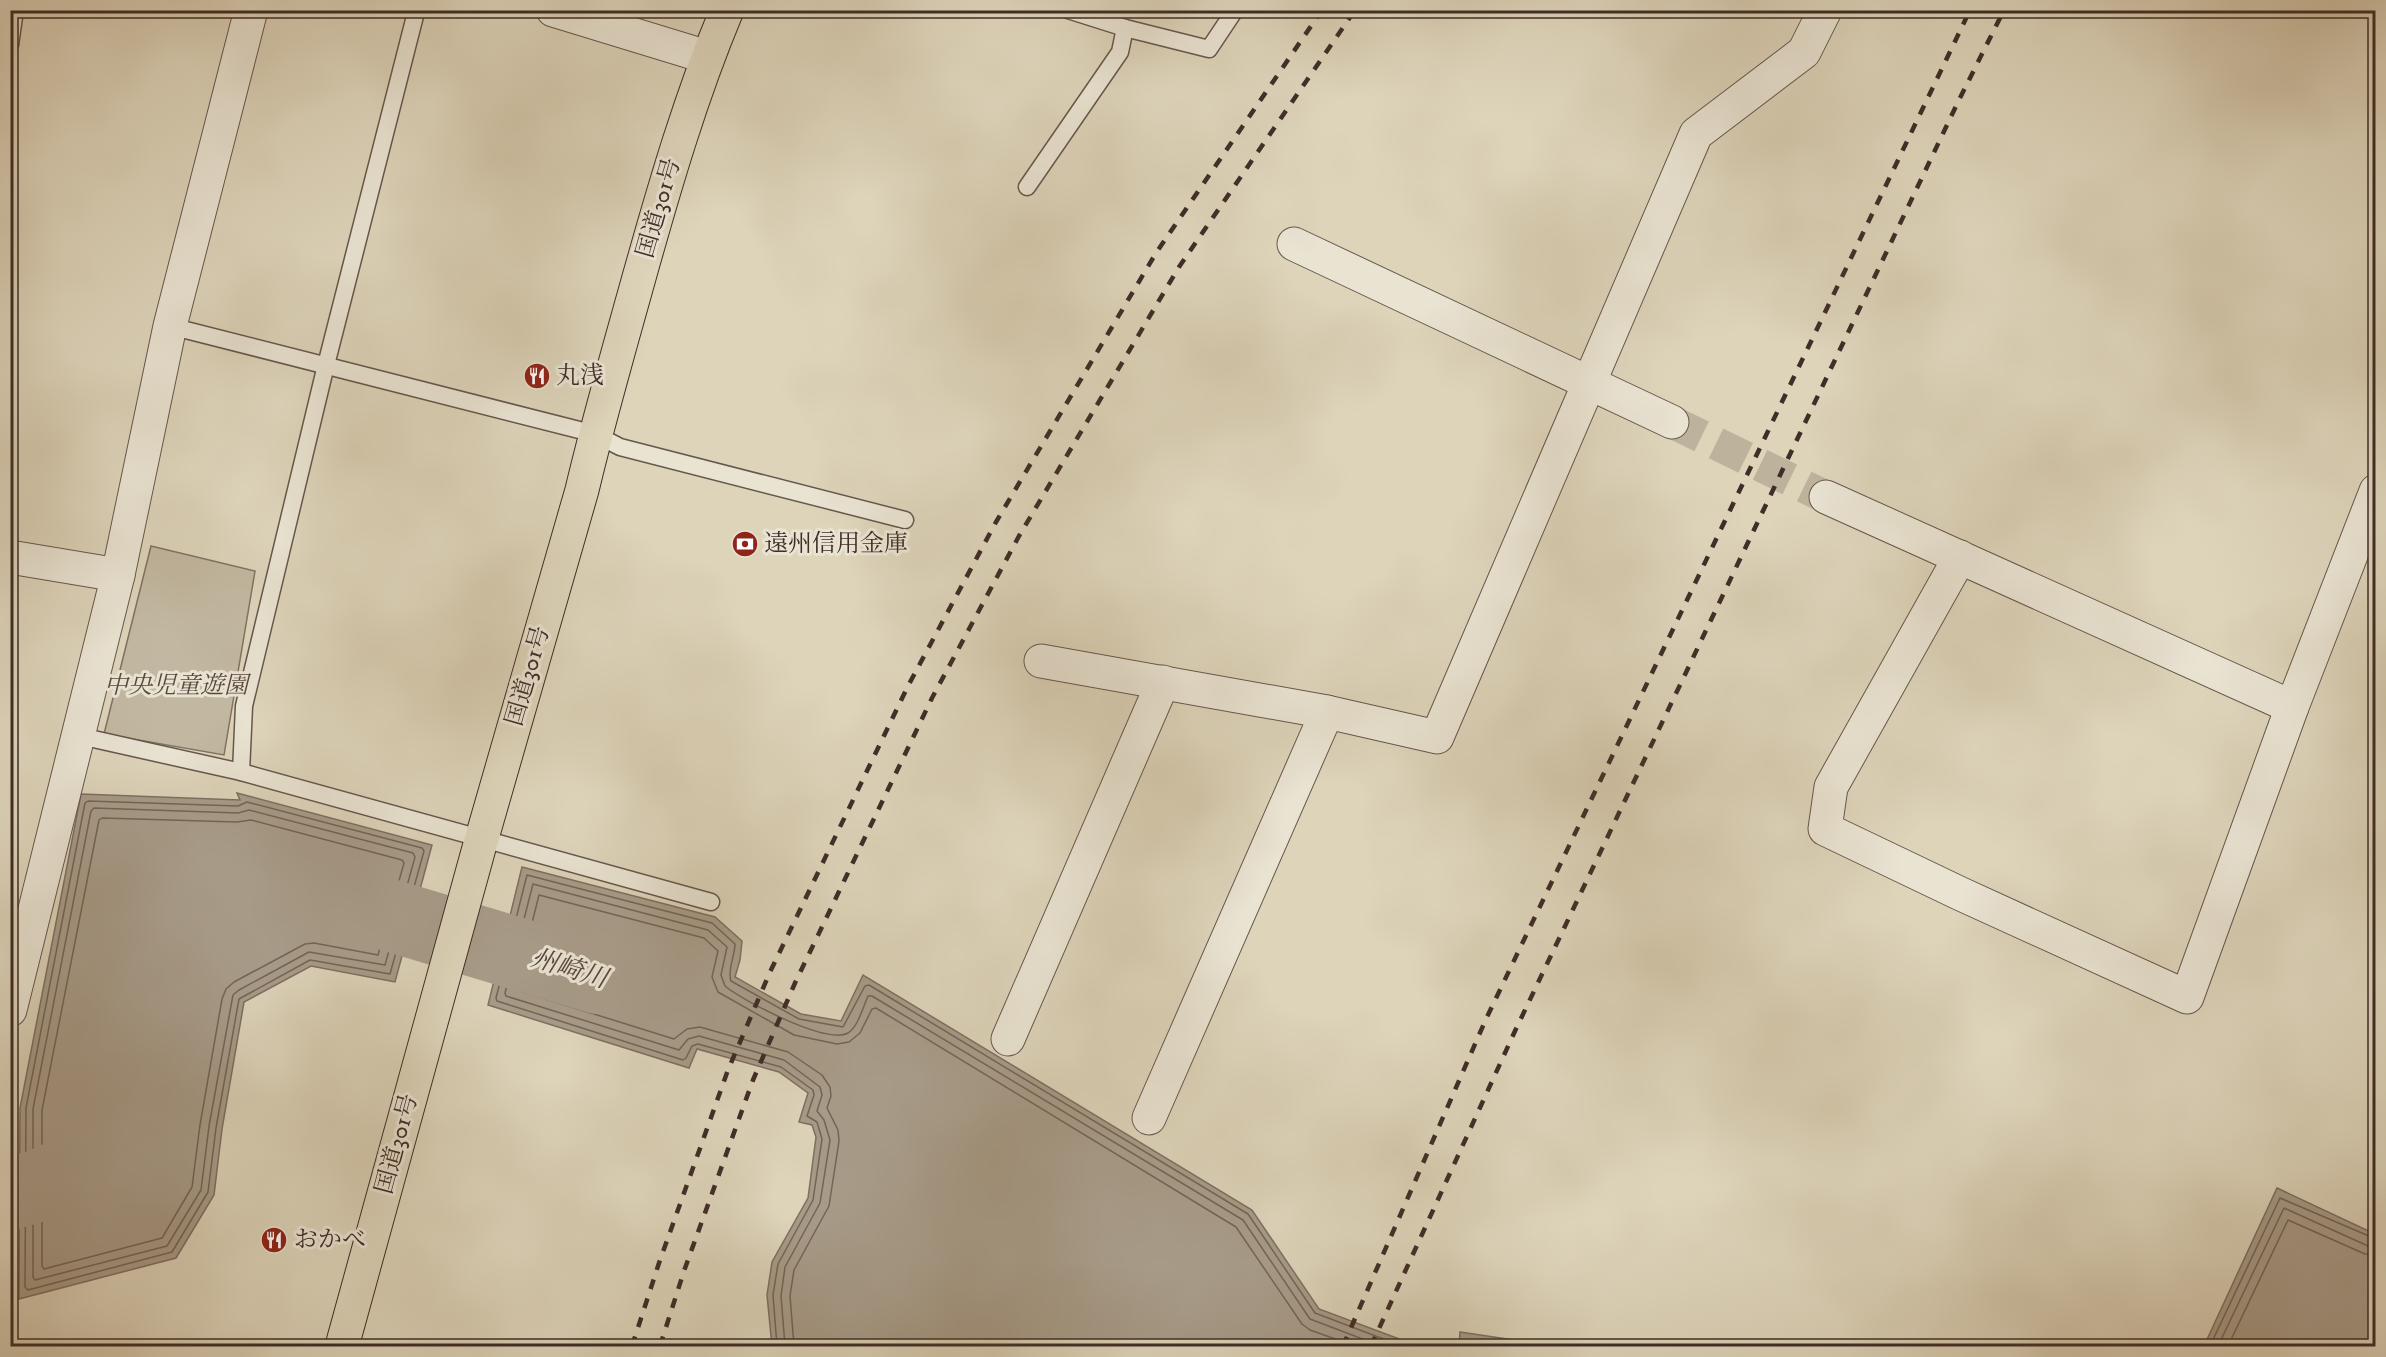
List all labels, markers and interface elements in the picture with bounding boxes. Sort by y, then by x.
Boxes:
street label: 国道301号 [630,155,688,261]
restaurant icon: 丸浅 [522,361,552,391]
place label: 丸浅 [556,361,604,391]
bank icon: 遠州信用金庫 [730,529,760,559]
place label: 遠州信用金庫 [764,529,908,559]
street label: 国道301号 [499,623,557,729]
park label: 中央児童遊園 [104,671,252,701]
water label: 州崎川 [527,942,614,997]
street label: 国道301号 [369,1091,425,1197]
restaurant icon: おかべ [259,1225,289,1255]
place label: おかべ [294,1225,366,1255]

